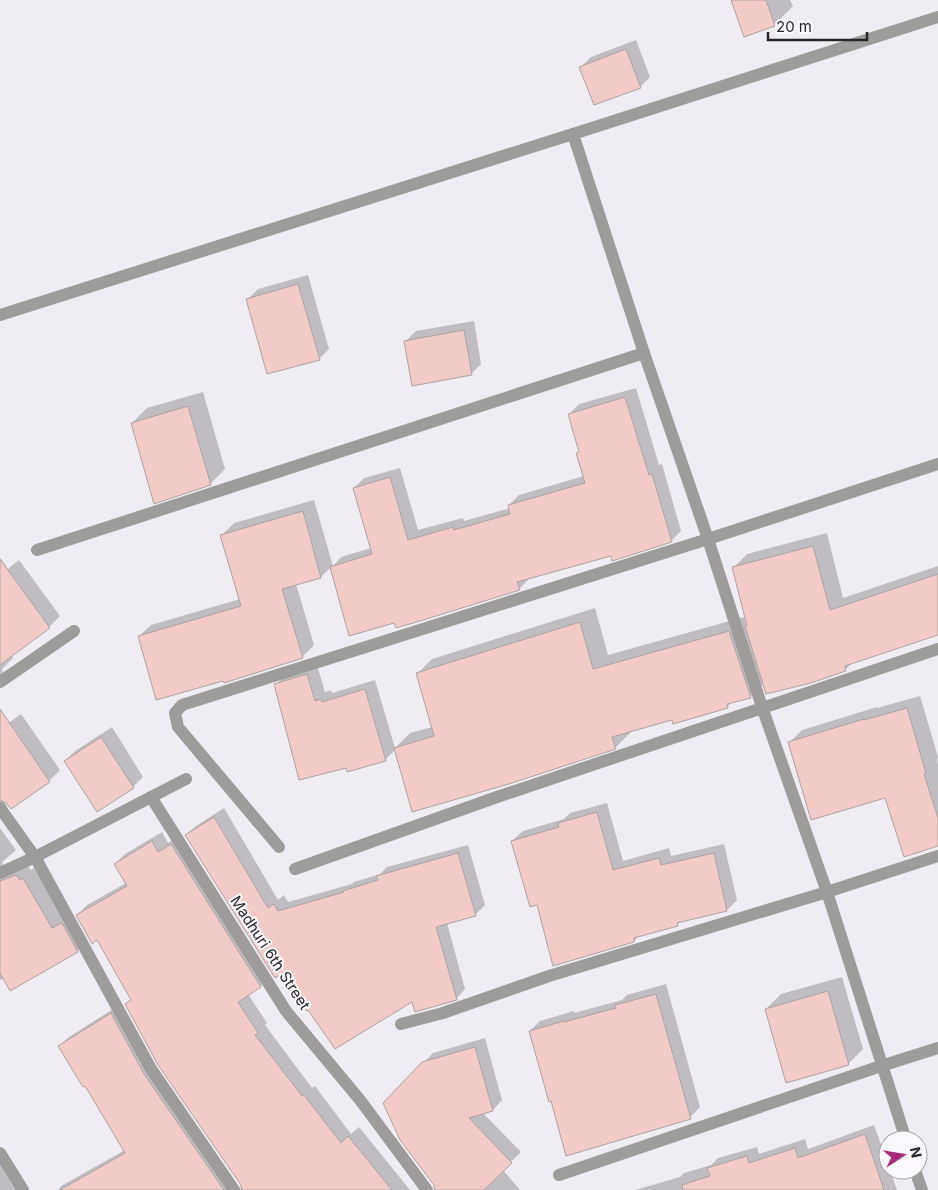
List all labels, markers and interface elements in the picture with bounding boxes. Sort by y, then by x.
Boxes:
scale bar [768,10,867,42]
text: 20 m [776,17,812,36]
street label: Madhuri 6th Street [226,892,314,1013]
north arrow [878,1130,928,1180]
text: N [907,1145,926,1159]

